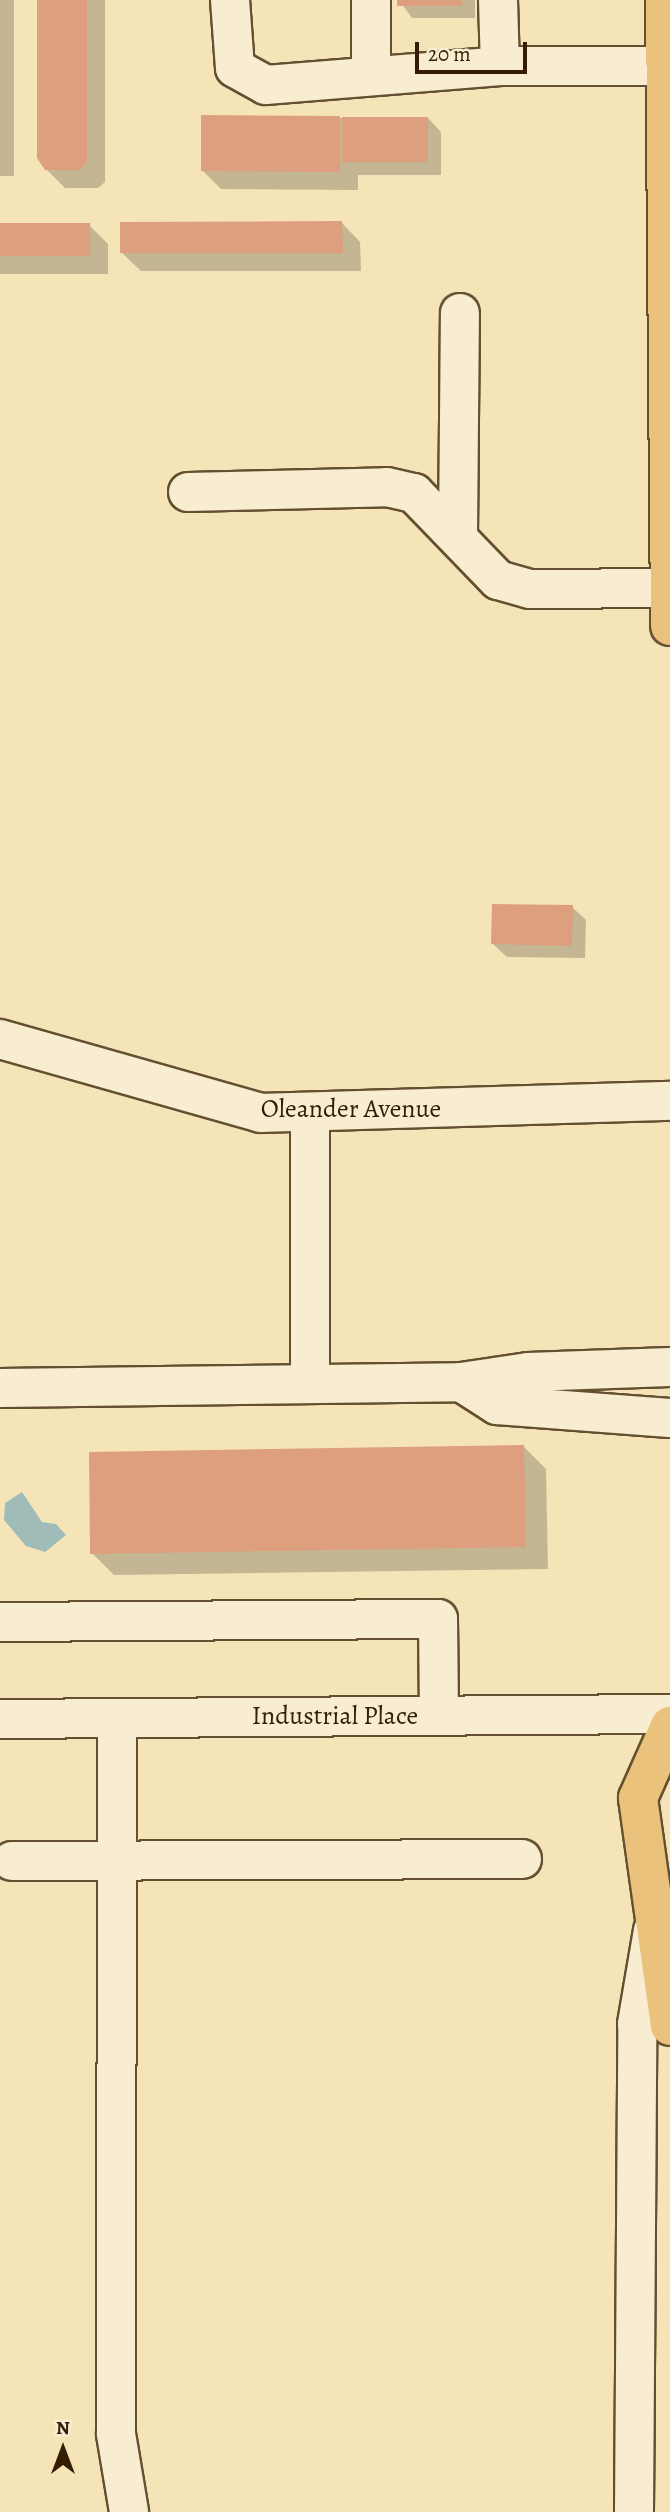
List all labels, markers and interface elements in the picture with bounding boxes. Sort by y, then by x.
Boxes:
scale bar [418,28,530,72]
text: 20 m [428,40,471,68]
street label: Oleander Avenue [261,1093,441,1125]
street label: Industrial Place [252,1700,418,1732]
north arrow [28,2414,98,2484]
text: N [56,2415,70,2441]

